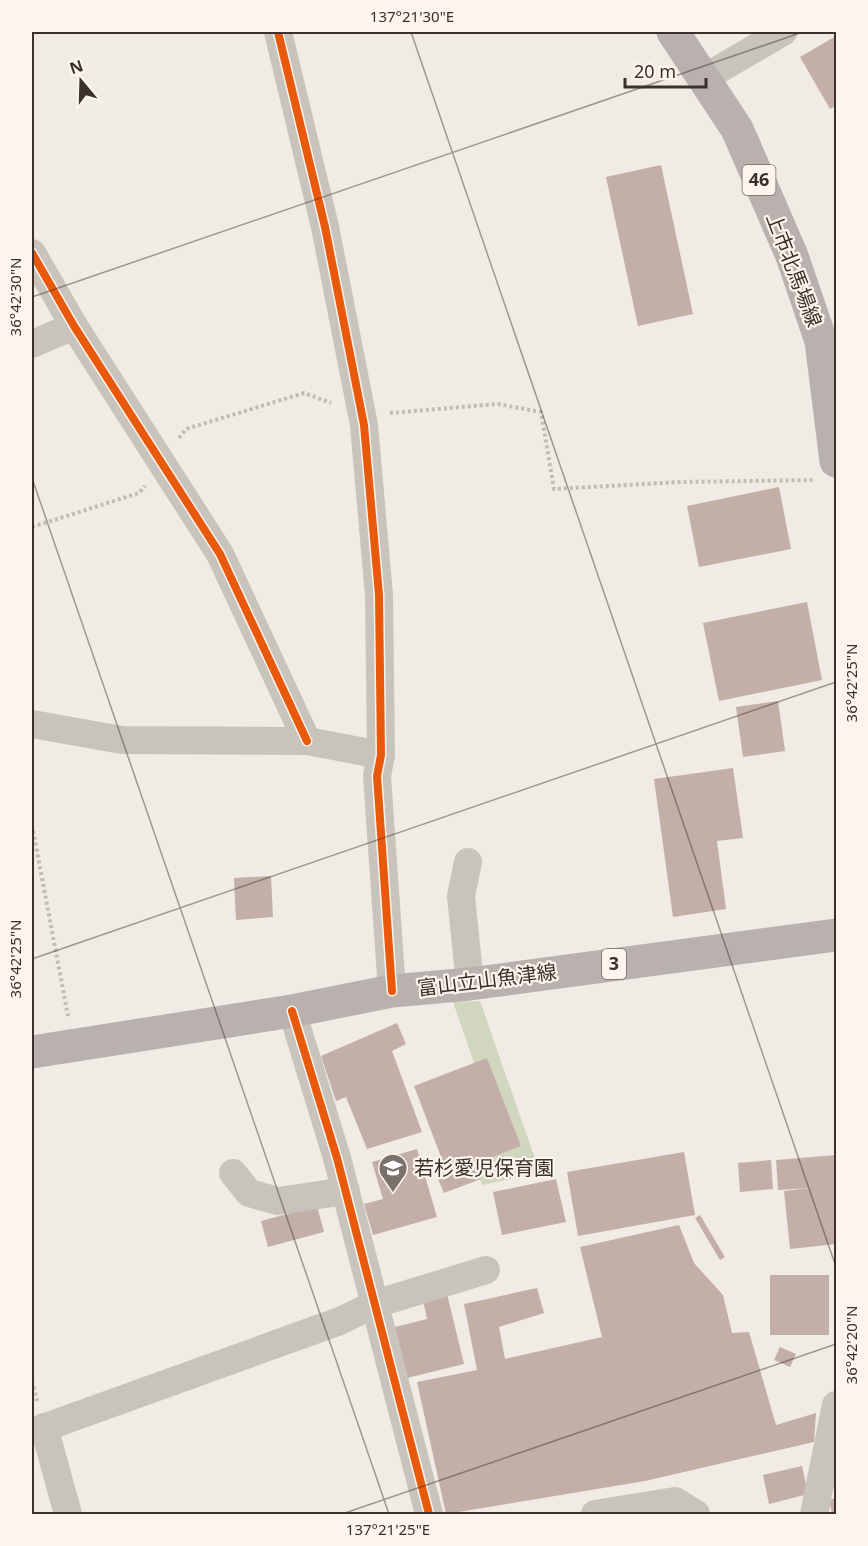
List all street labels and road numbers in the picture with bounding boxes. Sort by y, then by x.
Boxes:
road number: 46 [742,165,776,195]
street label: 上市北馬場線 [760,209,829,331]
road number: 3 [602,949,626,979]
street label: 富山立山魚津線 [416,958,558,1001]

